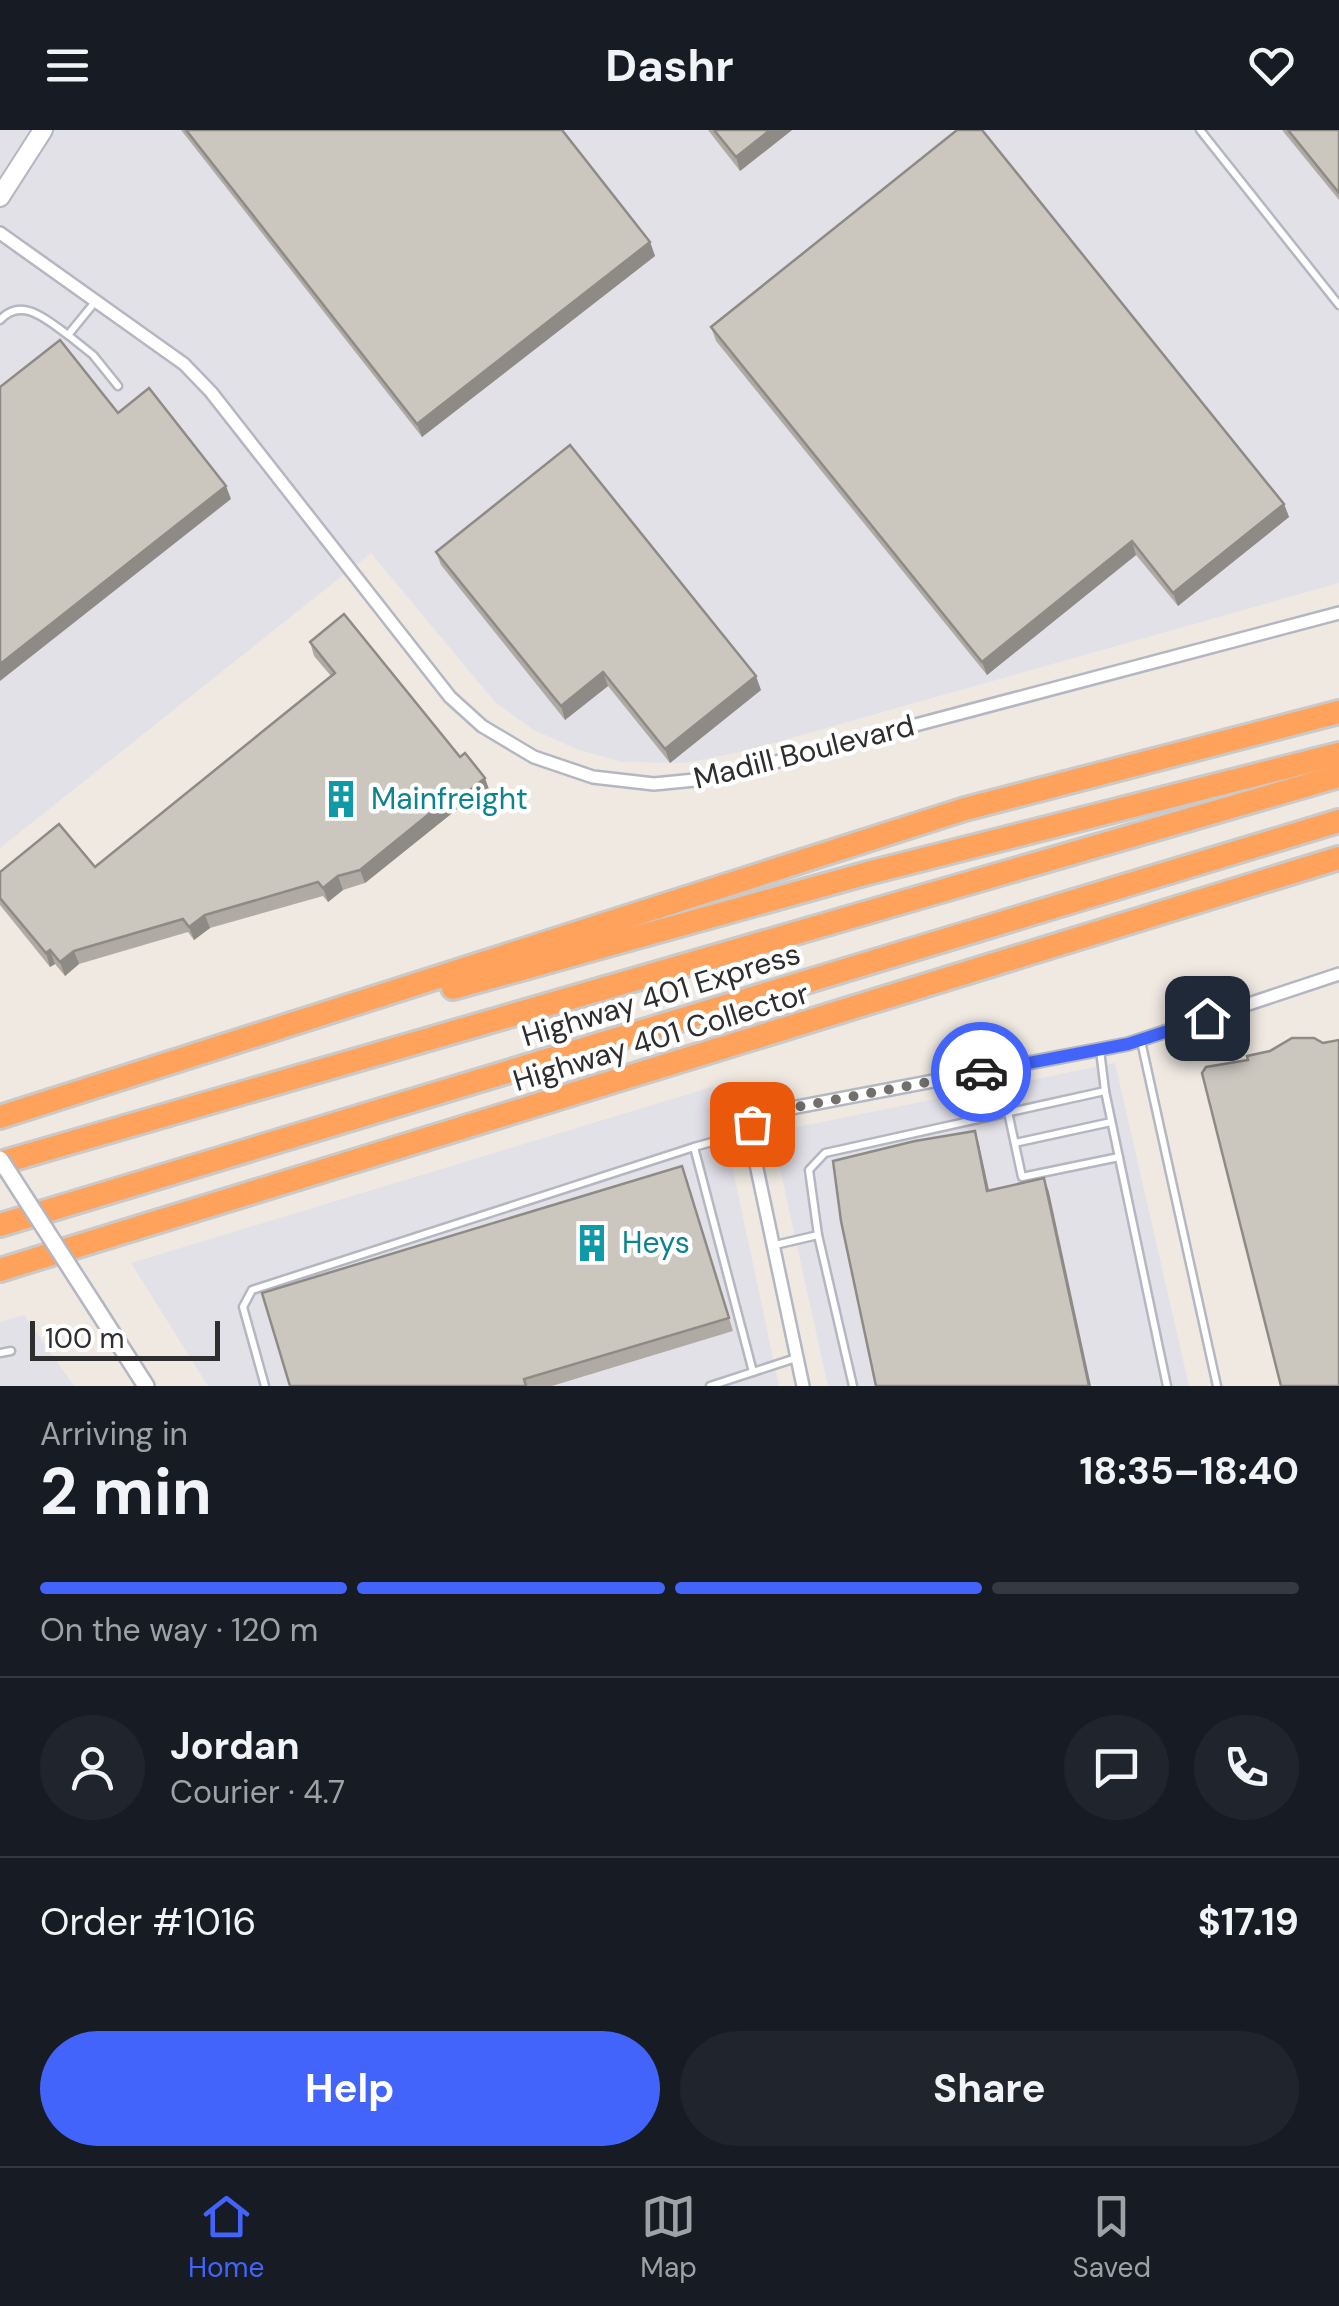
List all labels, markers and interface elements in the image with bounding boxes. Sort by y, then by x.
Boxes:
text: Dashr [605,36,734,95]
icon: menu [40,38,95,93]
icon: heart [1244,38,1299,93]
street label: Madill Boulevard [690,705,918,798]
building icon: Mainfreight [320,778,362,820]
place label: Mainfreight [371,779,528,818]
street label: Highway 401 Express [517,934,805,1055]
street label: Highway 401 Collector [508,973,813,1100]
pin [1165,976,1250,1061]
icon: home [1180,991,1235,1046]
courier [931,1022,1031,1122]
icon: car [954,1045,1009,1100]
pin [710,1082,795,1167]
icon: bag [725,1097,780,1152]
building icon: Heys [571,1222,613,1264]
place label: Heys [622,1223,690,1262]
scale bar [30,1316,220,1360]
text: 100 m [45,1320,124,1357]
text: Arriving in [40,1413,188,1455]
text: 18:35–18:40 [1079,1446,1299,1496]
text: 2 min [40,1450,212,1534]
text: On the way · 120 m [40,1609,318,1651]
button: person [40,1715,145,1820]
button: chat [1064,1715,1169,1820]
button: phone [1194,1715,1299,1820]
text: Jordan [170,1721,300,1771]
text: Courier · 4.7 [170,1771,345,1813]
text: Order #1016 [40,1897,256,1947]
text: $17.19 [1198,1897,1299,1947]
button: Help [40,2031,660,2146]
button: Share [680,2031,1299,2146]
tab: Home [188,2189,264,2286]
tab: Map [640,2189,697,2286]
tab: Saved [1073,2189,1151,2286]

